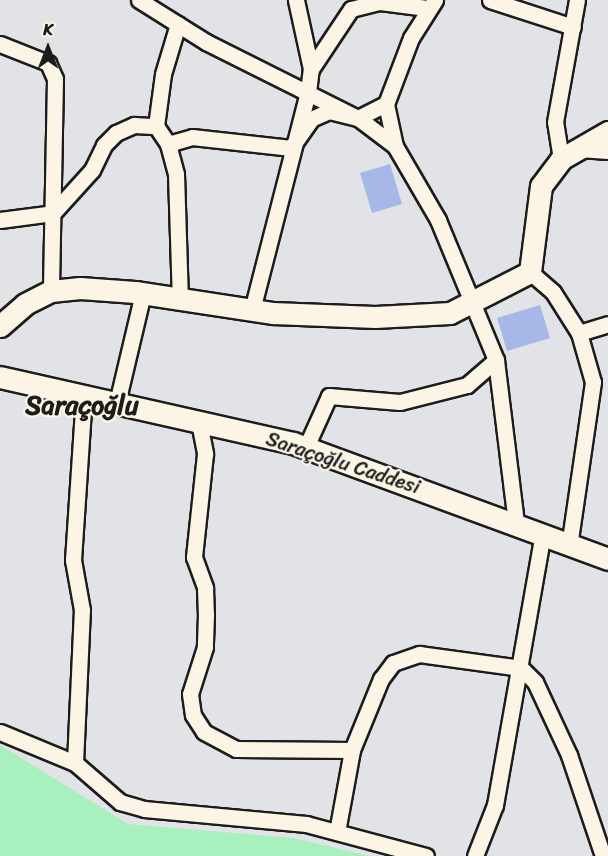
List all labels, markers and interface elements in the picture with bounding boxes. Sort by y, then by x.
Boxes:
text: K [43,15,53,44]
north arrow [18,18,78,78]
district label: Saraçoğlu [25,390,139,422]
street label: Saraçoğlu Caddesi [263,427,423,499]

